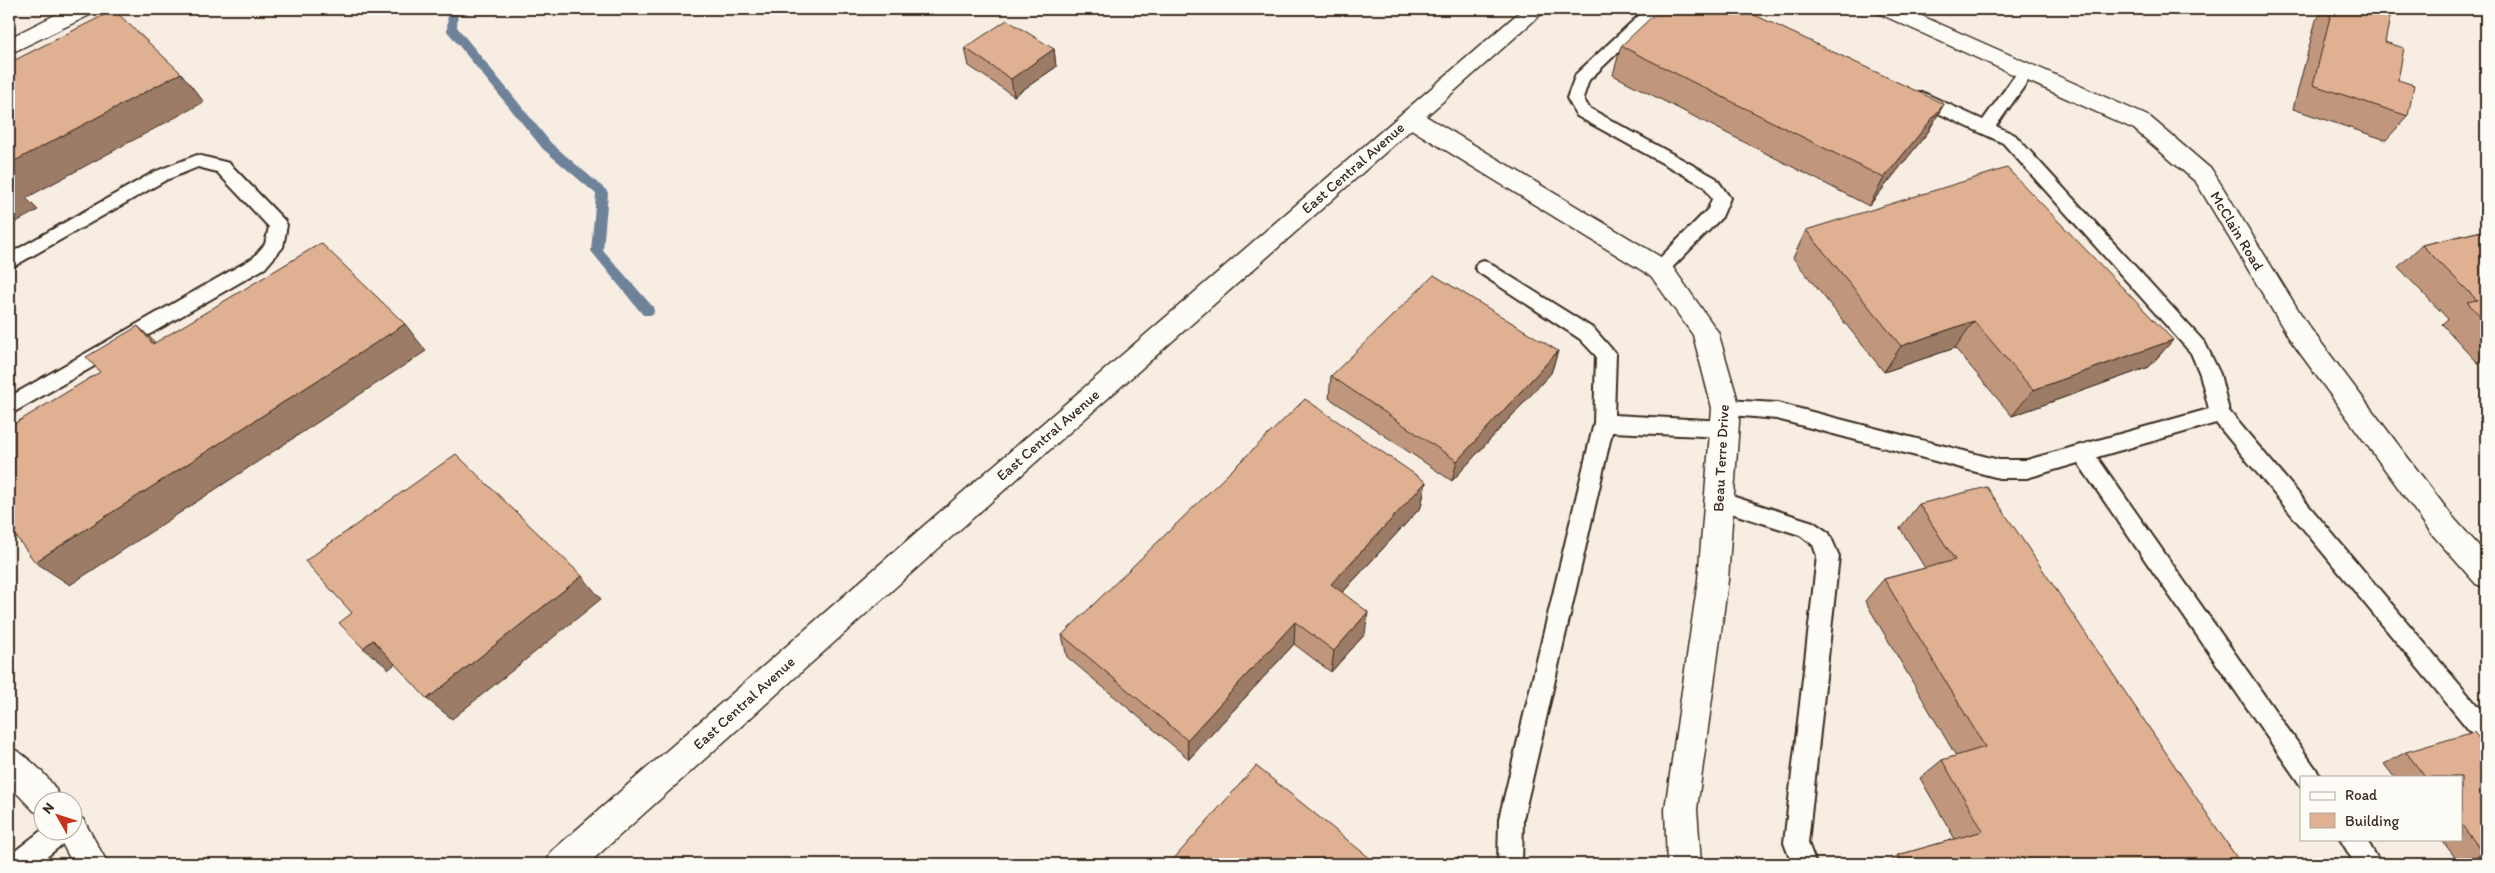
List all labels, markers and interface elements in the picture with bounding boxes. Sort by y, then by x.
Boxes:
street label: East Central Avenue [1298,118,1408,218]
street label: McClain Road [2206,188,2268,274]
street label: East Central Avenue [993,385,1103,485]
street label: Beau Terre Drive [1709,404,1733,512]
street label: East Central Avenue [689,653,799,753]
legend [2300,776,2462,840]
text: Road [2345,786,2378,804]
north arrow [32,790,82,840]
text: N [39,799,58,817]
text: Building [2345,812,2399,830]

